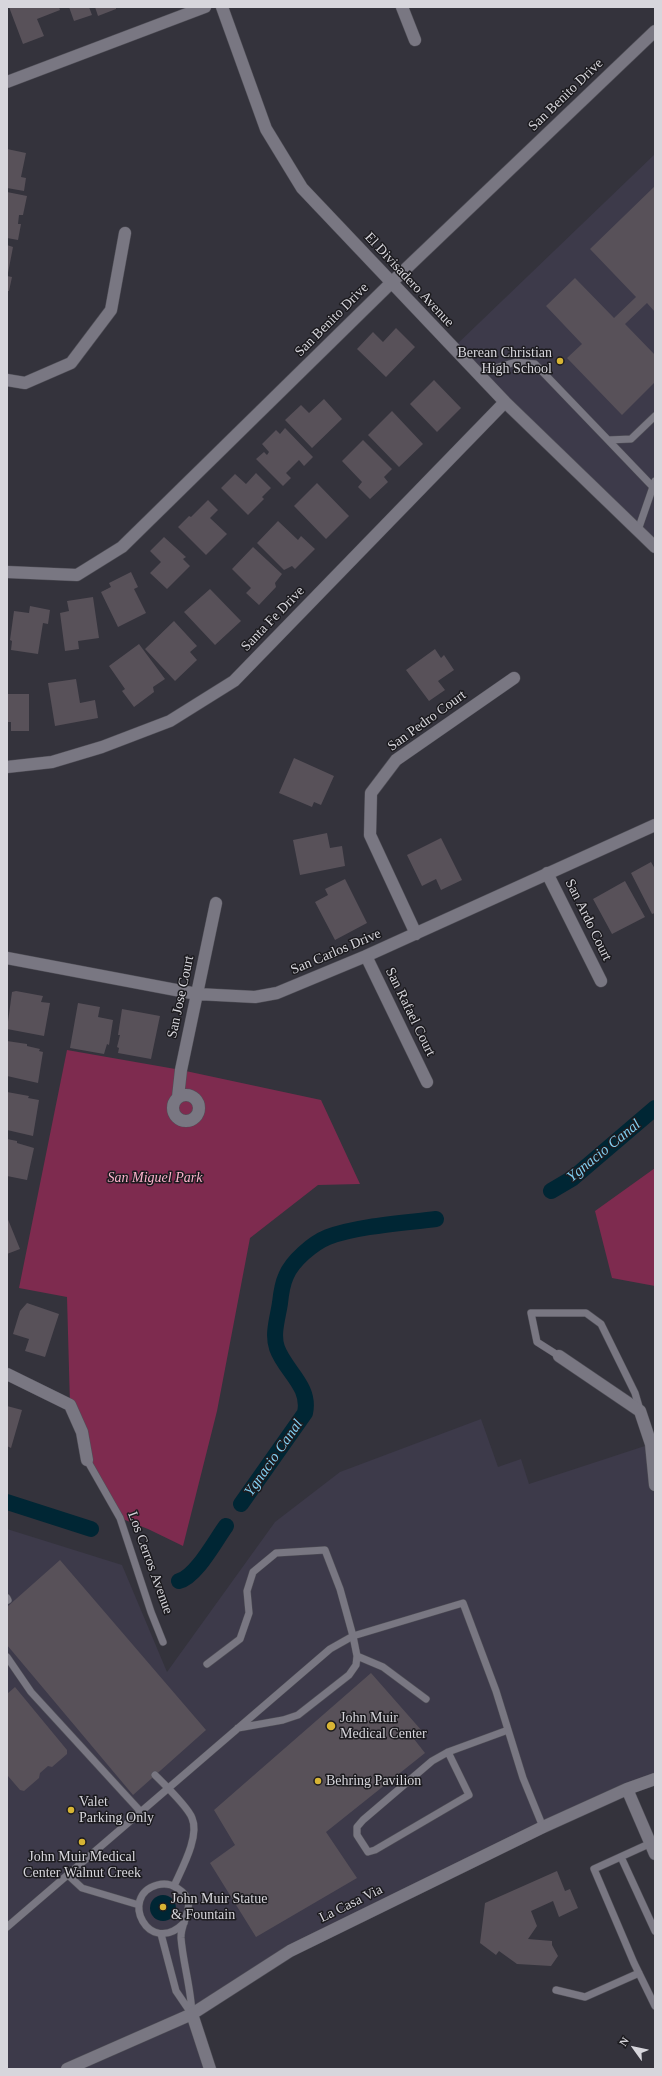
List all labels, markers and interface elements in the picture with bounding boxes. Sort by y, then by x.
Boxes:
street label: San Benito Drive [525,55,607,135]
street label: El Divisadero Avenue [361,229,457,331]
street label: San Benito Drive [292,280,372,360]
place label: Berean Christian High School [458,345,552,378]
marker: Berean Christian High School [555,356,565,366]
street label: Santa Fe Drive [238,583,308,655]
street label: San Pedro Court [385,687,469,755]
street label: San Ardo Court [561,876,615,964]
street label: San Carlos Drive [288,925,384,979]
street label: San Jose Court [164,954,198,1040]
street label: San Rafael Court [381,965,439,1059]
water label: Ygnacio Canal [564,1116,644,1186]
park label: San Miguel Park [108,1170,202,1186]
water label: Ygnacio Canal [241,1416,307,1500]
street label: Los Cerros Avenue [124,1509,176,1617]
place label: John Muir Medical Center [340,1710,427,1742]
marker: John Muir Medical Center [325,1720,337,1732]
place label: Behring Pavilion [326,1773,421,1789]
marker: Behring Pavilion [313,1776,323,1786]
place label: Valet Parking Only [79,1794,154,1826]
marker: Valet Parking Only [66,1805,76,1815]
marker: John Muir Medical Center Walnut Creek [77,1837,87,1847]
place label: John Muir Medical Center Walnut Creek [23,1849,141,1882]
street label: La Casa Via [317,1881,385,1927]
place label: John Muir Statue & Fountain [171,1891,267,1924]
marker: John Muir Statue & Fountain [158,1902,168,1912]
north arrow [614,2028,654,2068]
text: N [617,2035,631,2048]

